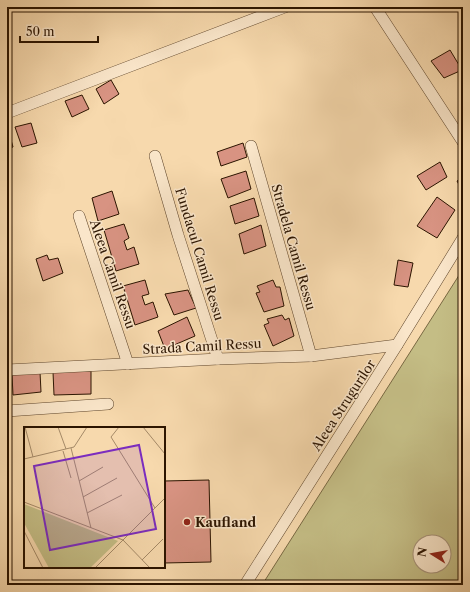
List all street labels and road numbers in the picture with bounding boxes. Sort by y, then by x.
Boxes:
street label: Stradela Camil Ressu [268,182,320,312]
street label: Fundacul Camil Ressu [172,186,228,322]
street label: Aleea Camil Ressu [86,216,139,331]
street label: Strada Camil Ressu [142,335,262,357]
street label: Aleea Strugurilor [307,356,379,455]

